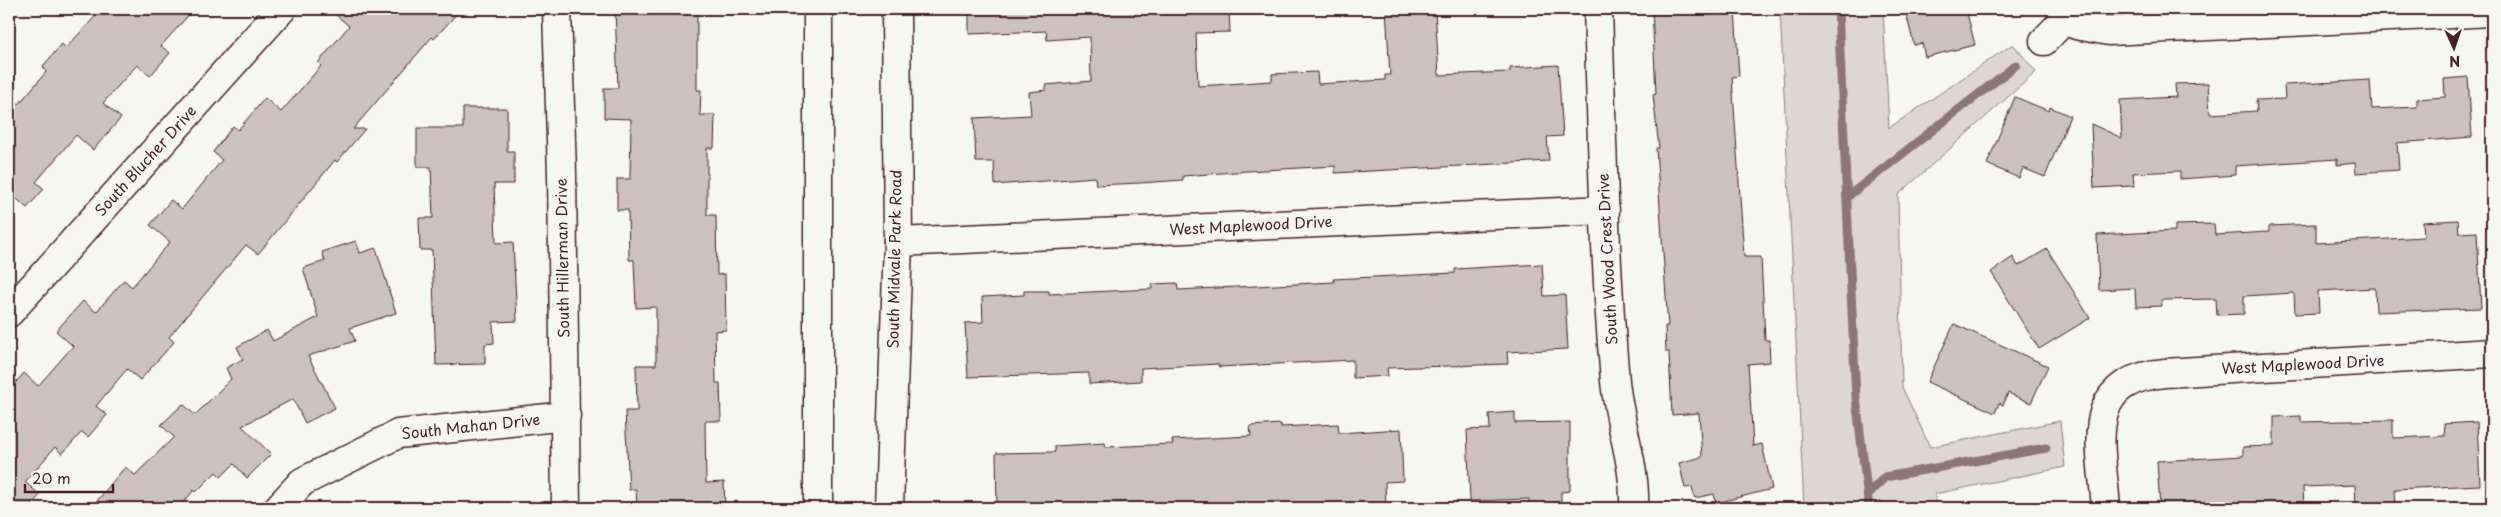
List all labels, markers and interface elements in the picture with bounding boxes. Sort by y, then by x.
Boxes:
north arrow [2428,22,2478,72]
text: N [2449,51,2461,72]
street label: South Blucher Drive [89,99,201,221]
street label: South Midvale Park Road [880,169,907,349]
street label: South Wood Crest Drive [1591,173,1622,345]
street label: South Hillerman Drive [549,178,574,338]
street label: West Maplewood Drive [1169,209,1333,240]
street label: West Maplewood Drive [2221,348,2385,379]
street label: South Mahan Drive [400,407,541,444]
scale bar [25,462,112,494]
text: 20 m [32,466,71,489]

